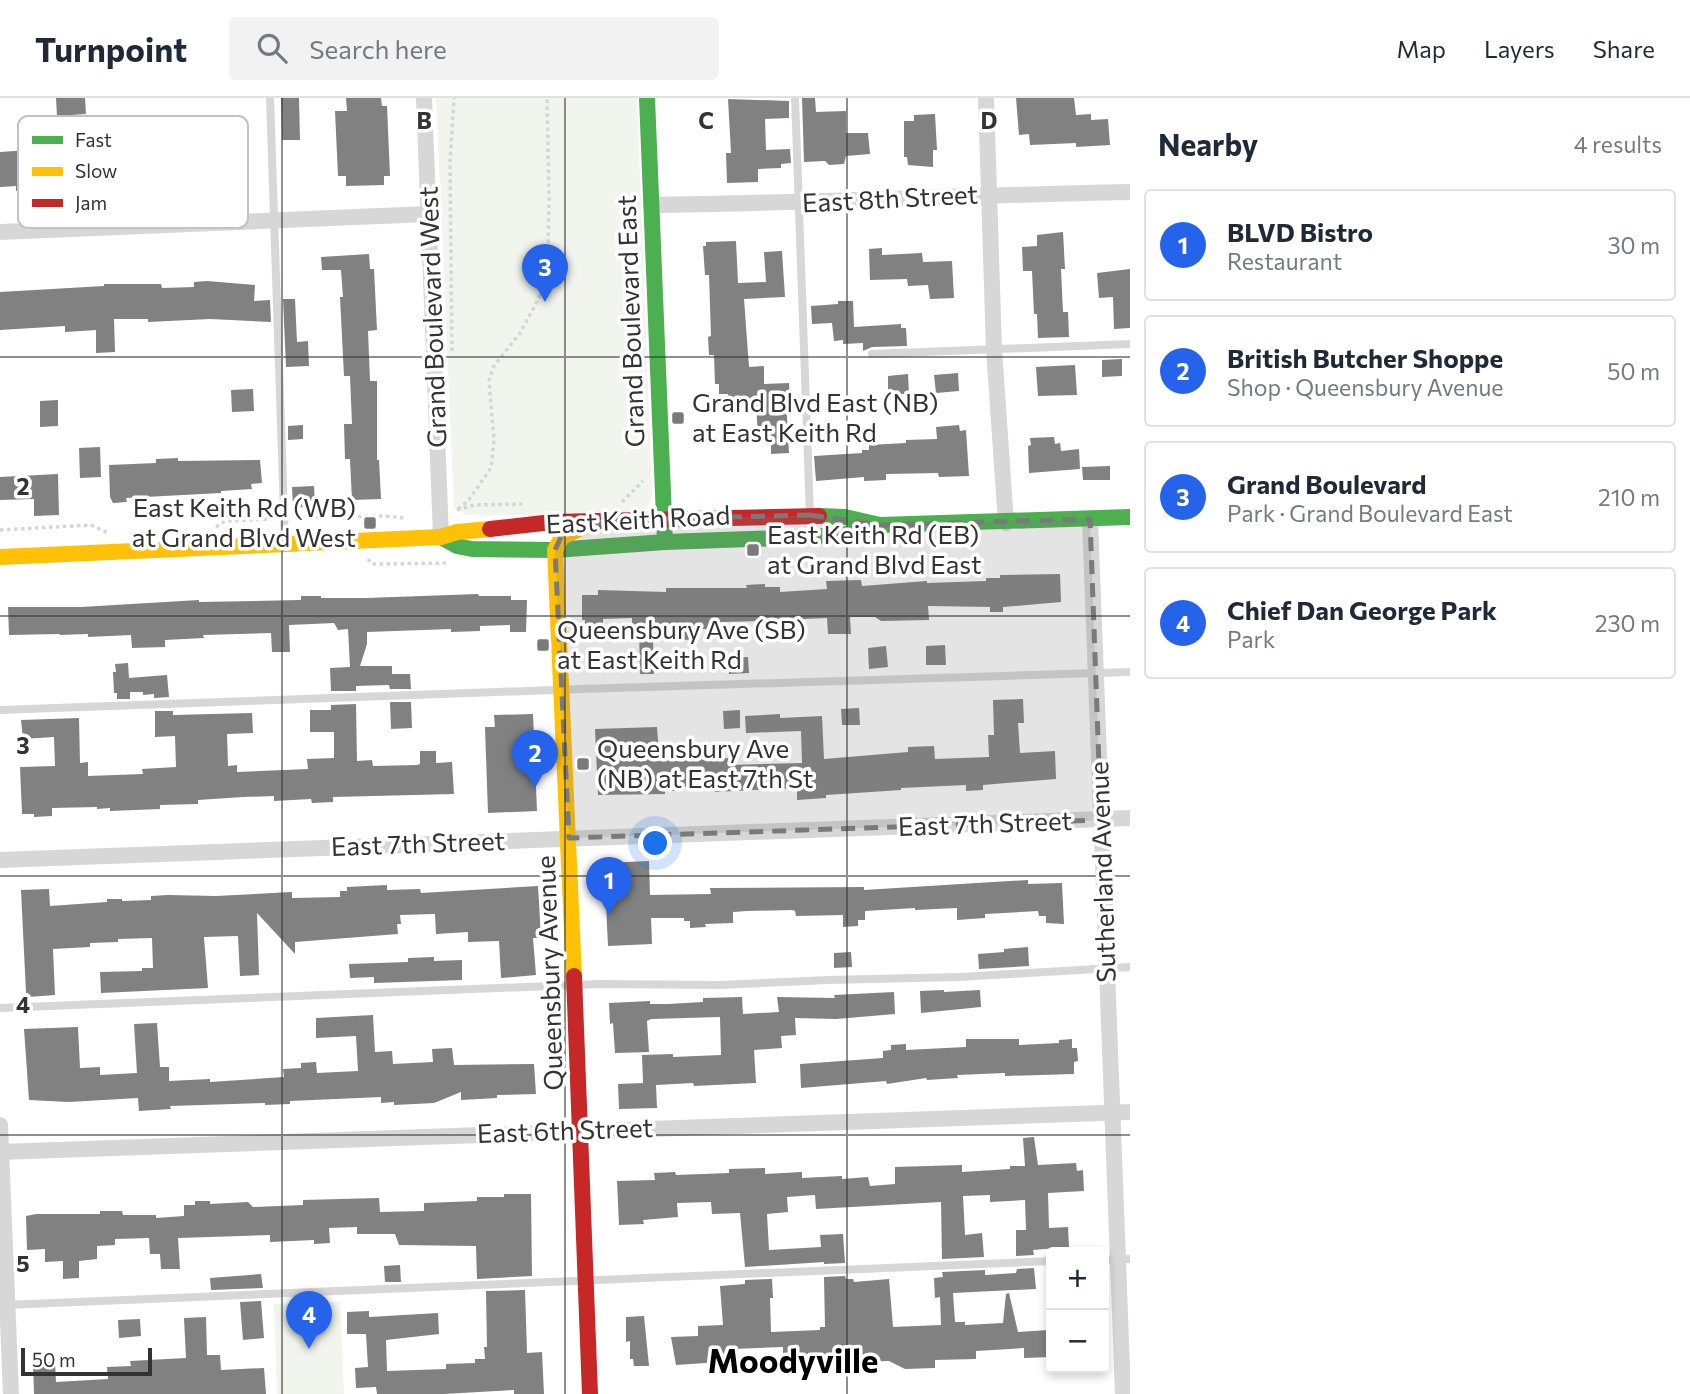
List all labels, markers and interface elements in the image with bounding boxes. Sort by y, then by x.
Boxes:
search box [229,17,719,80]
text: Turnpoint [35,28,187,69]
icon: search [253,29,291,67]
text: Search here [309,33,447,64]
text: Map [1397,34,1446,63]
text: Layers [1484,34,1555,63]
text: Share [1593,34,1655,63]
text: B [416,106,432,134]
text: C [698,106,714,134]
text: D [981,106,998,134]
legend [18,116,248,228]
text: Nearby [1158,125,1258,162]
text: Fast [75,128,112,151]
text: 4 results [1574,130,1662,158]
text: Slow [75,159,117,182]
street label: East 8th Street [801,177,979,218]
street label: Grand Boulevard West [411,186,452,448]
text: Jam [75,191,107,214]
street label: Grand Boulevard East [610,194,649,448]
text: BLVD Bistro [1227,216,1373,247]
text: 1 [1178,231,1188,259]
text: 30 m [1607,231,1660,259]
pin: 3 [522,244,568,302]
text: Restaurant [1227,247,1342,275]
text: British Butcher Shoppe [1227,342,1503,373]
text: 2 [1176,357,1190,385]
text: 50 m [1607,357,1660,385]
text: Shop · Queensbury Avenue [1227,373,1503,401]
place label: Grand Blvd East (NB) at East Keith Rd [692,386,938,447]
marker: Grand Blvd East (NB) at East Keith Rd [670,410,686,426]
text: Grand Boulevard [1227,468,1426,499]
text: 2 [16,472,30,500]
text: 3 [1176,483,1190,511]
text: 210 m [1598,483,1660,511]
place label: East Keith Rd (WB) at Grand Blvd West [132,491,356,552]
street label: East Keith Road [545,498,731,539]
text: Park · Grand Boulevard East [1227,499,1513,527]
marker: East Keith Rd (WB) at Grand Blvd West [362,515,378,531]
place label: East Keith Rd (EB) at Grand Blvd East [767,518,982,579]
marker: East Keith Rd (EB) at Grand Blvd East [745,542,761,558]
text: Chief Dan George Park [1227,594,1497,625]
text: 4 [1176,609,1190,637]
text: 230 m [1595,609,1660,637]
place label: Queensbury Ave (SB) at East Keith Rd [557,613,806,674]
text: Park [1227,625,1275,653]
marker: Queensbury Ave (SB) at East Keith Rd [535,637,551,653]
pin: 2 [512,730,558,788]
text: 3 [16,731,30,759]
place label: Queensbury Ave (NB) at East 7th St [597,732,814,793]
marker: Queensbury Ave (NB) at East 7th St [575,756,591,772]
street label: Sutherland Avenue [1082,761,1121,983]
street label: East 7th Street [897,804,1073,841]
street label: East 7th Street [330,824,506,861]
your location [638,826,672,860]
street label: Queensbury Avenue [529,855,568,1091]
pin: 1 [586,857,632,915]
text: 4 [16,990,30,1018]
street label: East 6th Street [476,1111,654,1148]
map controls [1046,1247,1109,1373]
button: + [1046,1247,1109,1310]
text: 5 [16,1249,30,1277]
pin: 4 [286,1291,332,1349]
button: − [1046,1310,1109,1373]
district label: Moodyville [708,1339,878,1380]
scale bar [21,1345,152,1377]
text: 50 m [32,1348,76,1371]

